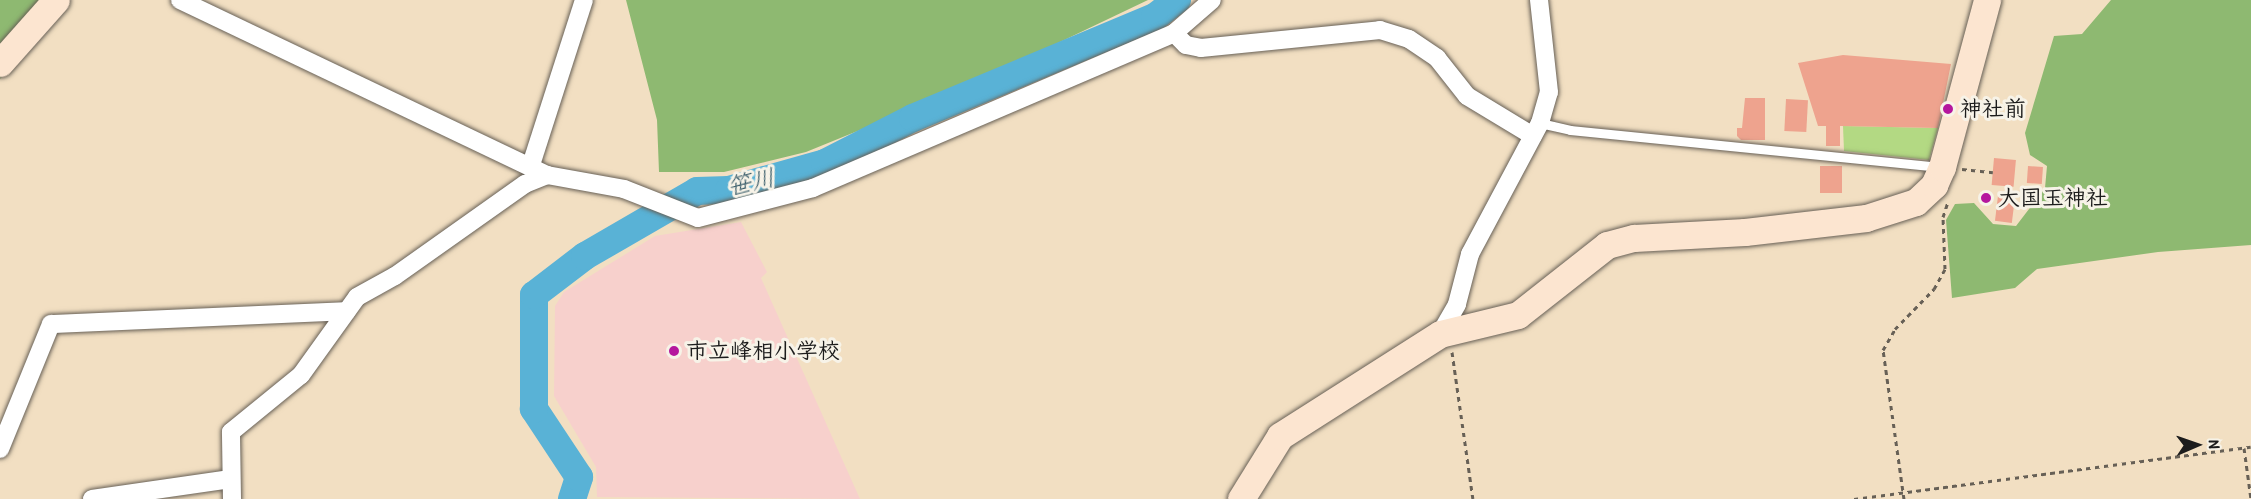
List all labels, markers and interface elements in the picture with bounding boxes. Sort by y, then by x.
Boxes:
place label: 神社前 [1960,96,2026,122]
marker: 神社前 [1941,102,1955,116]
water label: 笹川 [724,163,778,201]
place label: 大国玉神社 [1998,185,2108,211]
marker: 大国玉神社 [1979,191,1993,205]
place label: 市立峰相小学校 [686,338,840,364]
marker: 市立峰相小学校 [667,344,681,358]
north arrow [2167,415,2227,475]
text: N [2204,440,2226,449]

